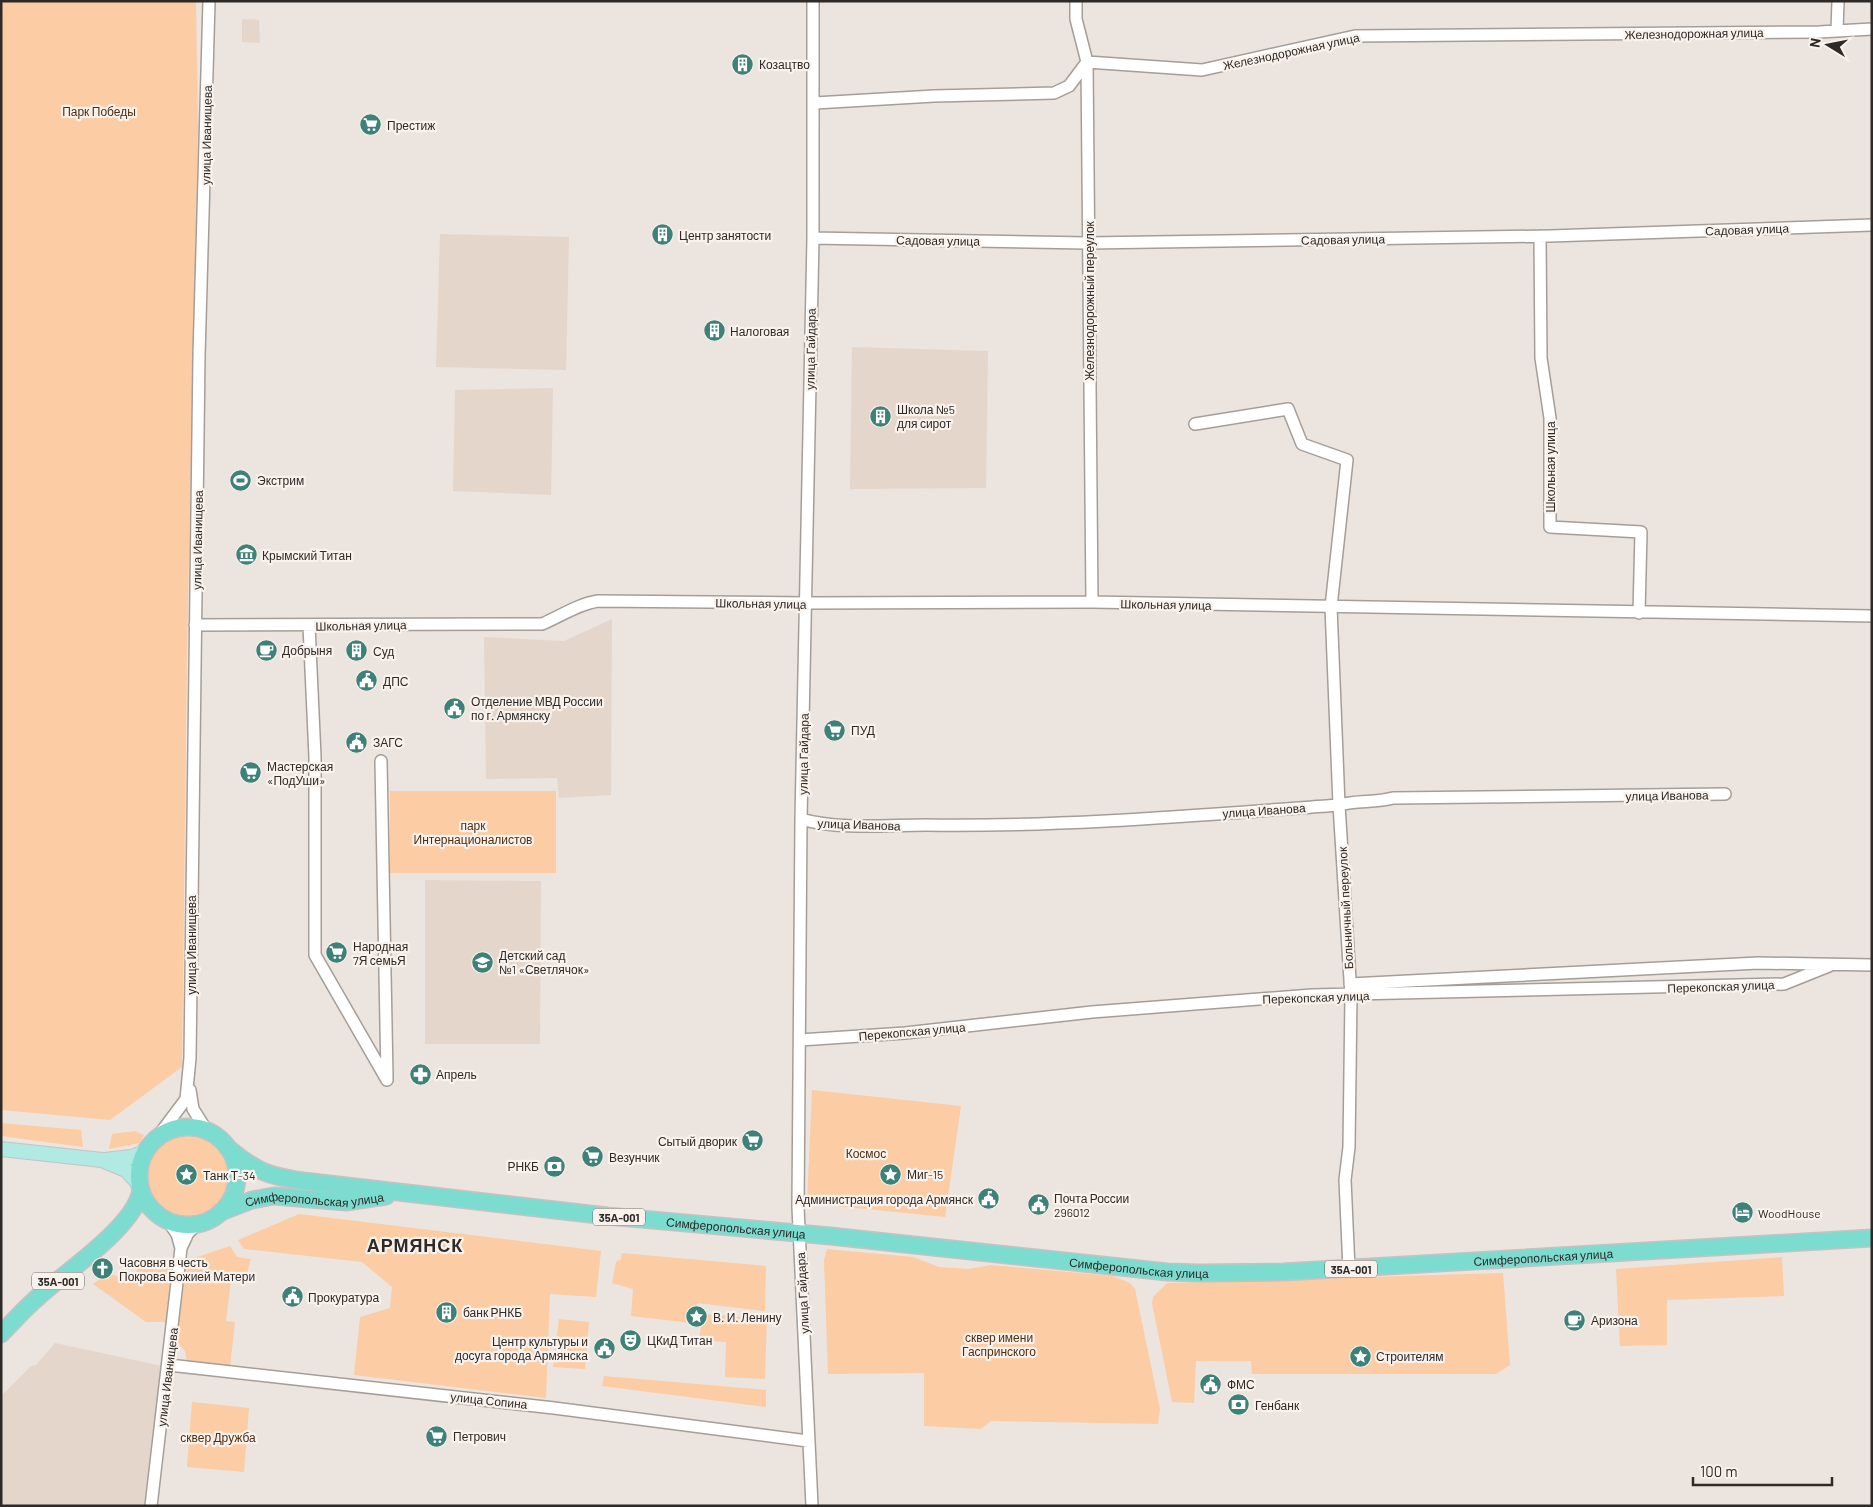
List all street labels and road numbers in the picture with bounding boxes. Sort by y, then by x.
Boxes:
street label: Железнодорожная улица [1624,25,1764,42]
street label: Железнодорожная улица [1221,30,1361,73]
street label: улица Иванищева [198,85,215,185]
street label: Железнодорожный переулок [1082,220,1097,381]
street label: Садовая улица [1705,221,1790,238]
street label: Садовая улица [1301,231,1385,248]
street label: Садовая улица [896,232,980,249]
street label: улица Гайдара [802,308,819,390]
street label: Школьная улица [1543,421,1558,513]
street label: улица Иванищева [189,490,206,590]
street label: Школьная улица [715,595,807,612]
street label: Школьная улица [1120,596,1212,613]
street label: Школьная улица [315,617,407,634]
street label: улица Гайдара [795,713,812,795]
street label: улица Иванова [1625,787,1709,804]
street label: улица Иванова [1222,800,1306,821]
street label: улица Иванова [817,816,901,833]
street label: Больничный переулок [1335,846,1356,970]
street label: улица Иванищева [184,895,199,995]
street label: Перекопская улица [1667,977,1775,996]
street label: Перекопская улица [1262,988,1370,1007]
street label: Перекопская улица [858,1019,966,1044]
street label: Симферопольская улица [243,1188,385,1209]
road number: 35А-001 [593,1208,645,1226]
street label: Симферопольская улица [666,1214,807,1241]
street label: Симферопольская улица [1473,1246,1614,1268]
street label: улица Гайдара [793,1252,812,1334]
street label: Симферопольская улица [1069,1255,1209,1281]
road number: 35А-001 [1325,1260,1377,1278]
road number: 35А-001 [32,1272,84,1290]
street label: улица Иванищева [154,1326,181,1427]
street label: улица Сопина [450,1389,528,1412]

